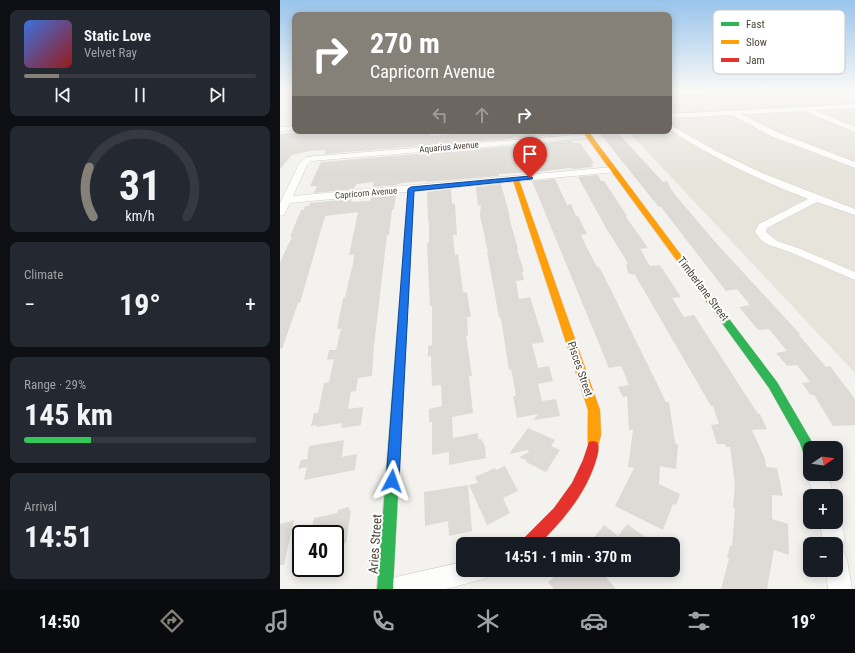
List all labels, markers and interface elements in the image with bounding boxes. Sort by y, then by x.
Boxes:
legend [713,10,845,74]
text: Fast [746,18,765,31]
text: Static Love [84,27,151,45]
text: 270 m [370,27,440,60]
icon: right [304,28,356,80]
text: Slow [746,36,767,49]
text: Velvet Ray [84,45,137,60]
text: Jam [746,54,765,67]
text: Capricorn Avenue [370,61,495,82]
icon: previous [52,84,74,106]
icon: pause [129,84,151,106]
icon: next [206,84,228,106]
icon: left [429,104,451,126]
icon: ahead [471,104,493,126]
icon: right [513,104,535,126]
pin [513,137,547,178]
street label: Aquarius Avenue [419,139,479,155]
icon: arrive [519,143,541,165]
text: 31 [119,160,161,209]
street label: Capricorn Avenue [334,185,398,201]
text: km/h [125,207,155,223]
street label: Timberlane Street [675,254,731,324]
text: Climate [24,267,63,282]
text: 19° [119,287,161,322]
text: − [24,292,35,317]
text: + [245,292,256,317]
street label: Pisces Street [565,340,595,398]
text: Range · 29% [24,377,86,392]
text: 145 km [24,397,113,432]
north arrow [803,441,843,481]
map controls [803,441,843,577]
position arrow [371,460,413,502]
button: + [803,489,843,529]
text: Arrival [24,499,57,514]
street label: Aries Street [365,513,385,574]
text: 14:51 [24,519,93,554]
speed limit sign: 40 [292,525,344,577]
button: − [803,537,843,577]
text: 14:51 · 1 min · 370 m [504,548,632,566]
icon: directions [158,607,186,635]
icon: music [263,607,291,635]
icon: phone [369,607,397,635]
icon: climate [474,607,502,635]
icon: car [580,607,608,635]
icon: filters [685,607,713,635]
text: 14:50 [39,611,80,632]
text: 19° [791,611,816,632]

